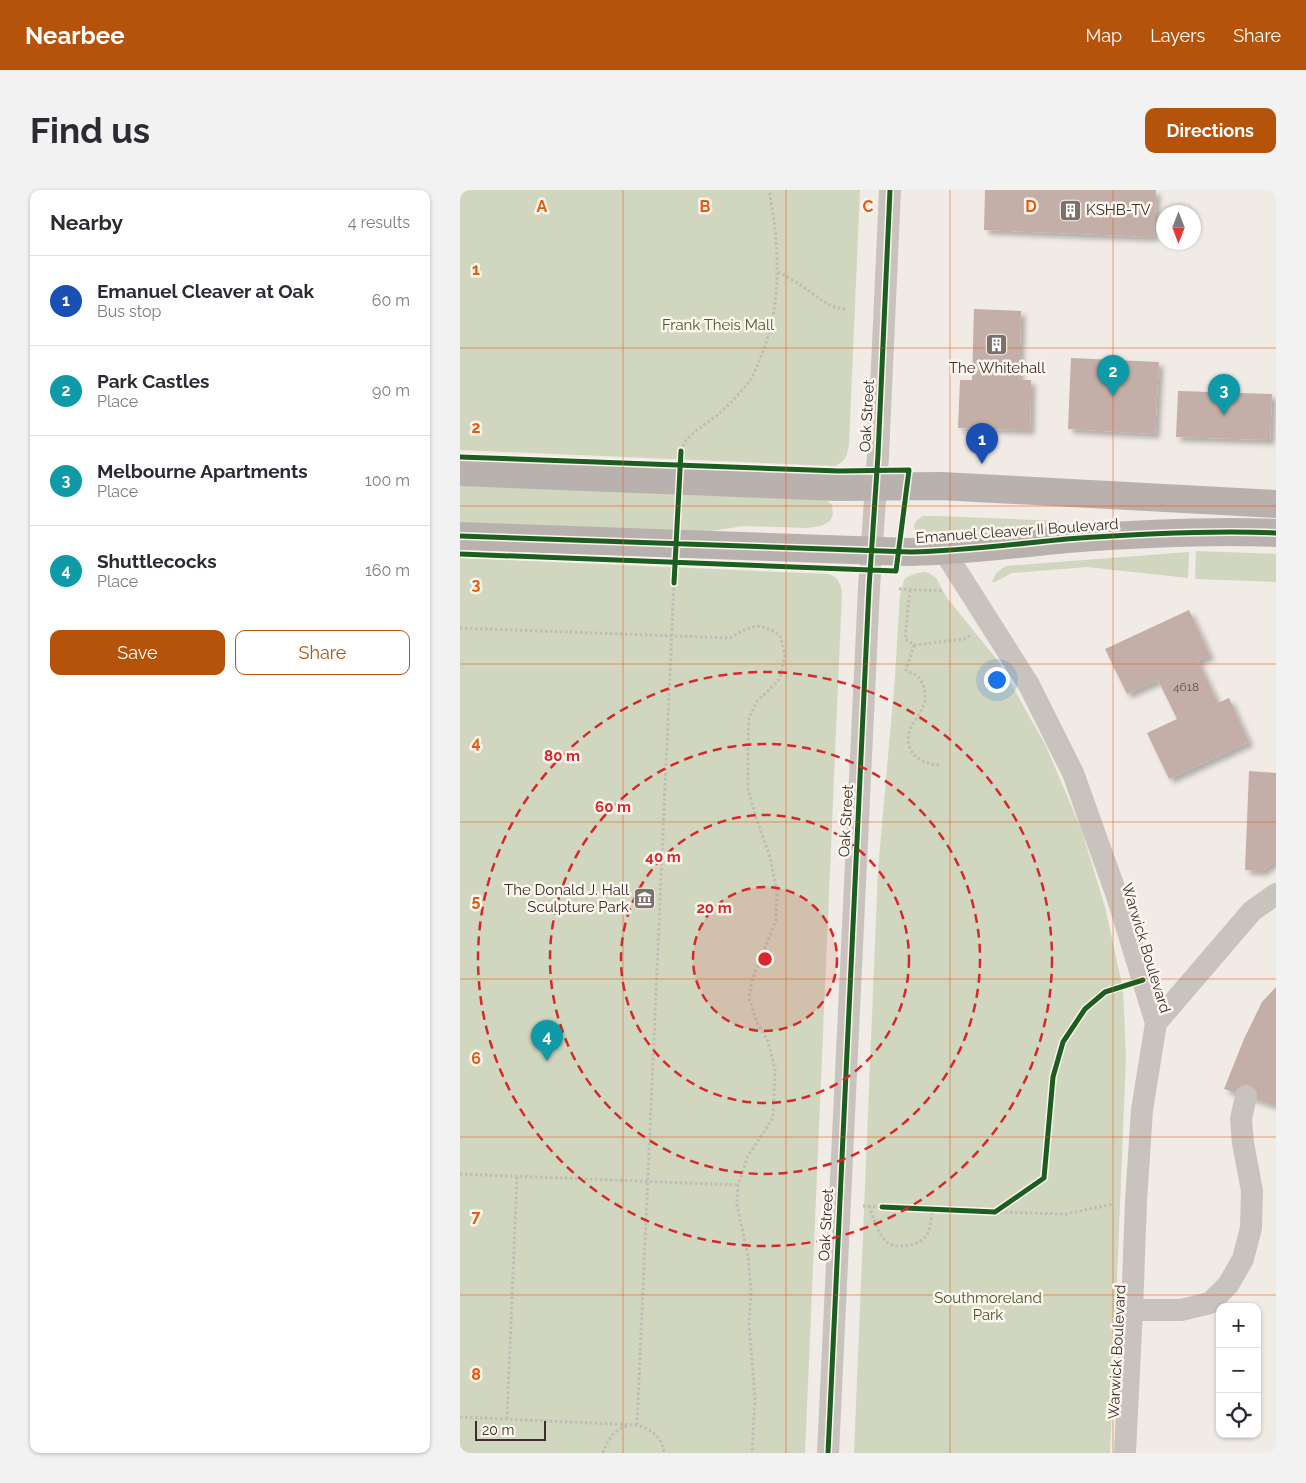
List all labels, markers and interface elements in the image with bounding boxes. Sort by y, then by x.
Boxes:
text: Nearbee [25,21,125,50]
text: Map [1086,25,1122,46]
text: Layers [1150,25,1205,46]
text: Share [1233,25,1281,46]
button: Directions [1145,108,1276,153]
text: Find us [30,110,150,151]
text: A [537,197,548,216]
text: B [700,197,711,216]
text: C [863,197,874,216]
text: D [1025,197,1037,216]
building icon: KSHB-TV [1058,198,1082,222]
place label: KSHB-TV [1086,201,1151,219]
north arrow [1156,205,1201,250]
text: Nearby [50,210,123,235]
text: 4 results [348,213,410,232]
text: 1 [472,260,480,279]
text: Emanuel Cleaver at Oak [97,280,314,302]
text: 1 [62,291,70,310]
text: 60 m [372,291,410,310]
text: Bus stop [97,302,161,321]
park label: Frank Theis Mall [662,316,775,334]
building icon: The Whitehall [985,333,1009,357]
pin: 2 [1097,355,1129,396]
place label: The Whitehall [949,359,1046,377]
text: Park Castles [97,370,210,392]
pin: 3 [1208,374,1240,415]
street label: Oak Street [856,379,878,453]
text: 2 [61,381,71,400]
text: 90 m [372,381,410,400]
text: Place [97,392,138,411]
text: 2 [471,418,481,437]
pin: 1 [966,423,998,464]
text: Melbourne Apartments [97,460,308,482]
text: 3 [62,471,70,490]
text: 100 m [365,471,410,490]
text: Place [97,482,138,501]
street label: Emanuel Cleaver II Boulevard [915,515,1119,547]
text: Shuttlecocks [97,550,217,572]
text: 4 [61,561,71,580]
text: 160 m [365,561,410,580]
text: Place [97,572,138,591]
text: 3 [472,575,481,594]
button: Save [50,630,225,675]
button: Share [235,630,410,675]
your location [984,667,1010,693]
house number: 4618 [1173,680,1199,694]
text: 4 [471,733,481,752]
text: 80 m [544,747,580,765]
street label: Oak Street [835,784,857,858]
text: 60 m [595,798,631,816]
text: 40 m [645,848,681,866]
place label: The Donald J. Hall Sculpture Park [504,881,630,916]
street label: Warwick Boulevard [1118,881,1174,1015]
museum icon: The Donald J. Hall Sculpture Park [633,887,657,911]
text: 5 [472,891,481,910]
text: 20 m [696,899,732,917]
centre of rings [756,950,774,968]
pin: 4 [531,1020,563,1061]
text: 6 [471,1049,481,1068]
street label: Oak Street [815,1188,837,1262]
text: 7 [472,1207,481,1226]
street label: Warwick Boulevard [1104,1284,1130,1420]
park label: Southmoreland Park [934,1289,1042,1324]
map controls [1216,1303,1261,1438]
button: + [1216,1303,1261,1348]
button: − [1216,1348,1261,1393]
text: 8 [471,1365,481,1384]
button: locate [1216,1393,1261,1438]
scale bar [475,1418,546,1441]
text: 20 m [482,1422,514,1438]

